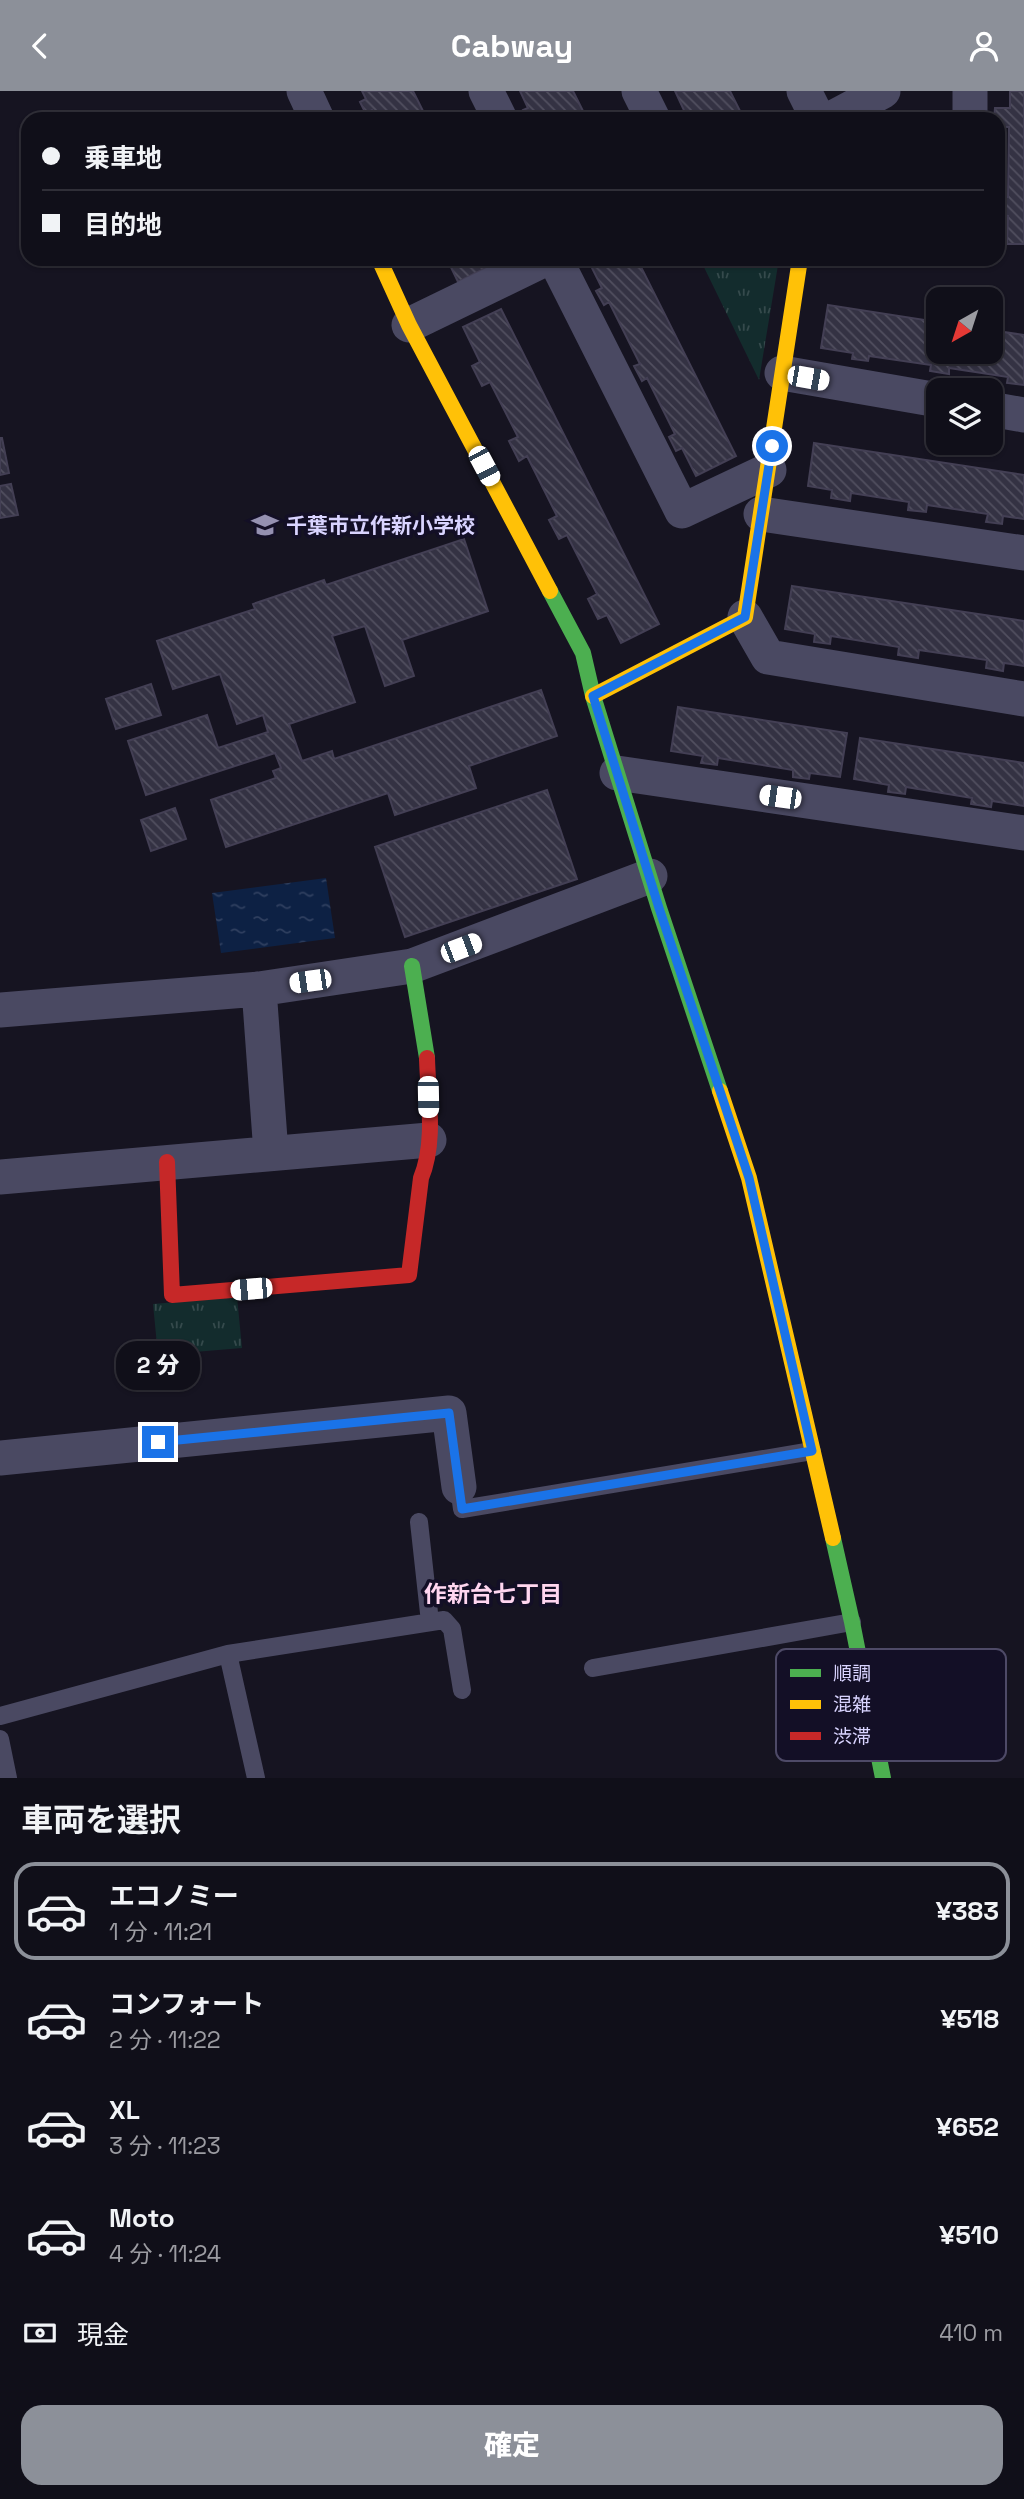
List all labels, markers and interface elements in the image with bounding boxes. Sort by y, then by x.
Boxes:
text: Cabway [451,26,573,66]
icon: back [21,27,59,65]
icon: person [965,27,1003,65]
text: 乗車地 [84,141,162,175]
text: 目的地 [84,208,162,242]
north arrow [926,287,1003,364]
map controls [926,287,1003,455]
car [786,364,831,392]
button: layers [926,378,1003,455]
route start [756,430,788,462]
car [465,443,504,489]
school or university icon: 千葉市立作新小学校 [250,510,280,540]
place label: 千葉市立作新小学校 [286,512,475,539]
car [758,784,803,810]
car [438,931,485,965]
car [288,968,333,994]
car [418,1076,439,1118]
car [230,1277,273,1301]
callout: 2 分 [116,1341,200,1389]
text: 2 分 [137,1350,179,1380]
route end [142,1426,174,1458]
district label: 作新台七丁目 [424,1579,562,1609]
legend [776,1649,1006,1761]
text: 順調 [833,1661,871,1686]
text: 混雑 [833,1692,871,1717]
text: 渋滞 [833,1724,871,1749]
text: 車両を選択 [21,1800,181,1840]
text: エコノミー [109,1879,239,1913]
icon: car [25,1880,88,1943]
text: ¥383 [936,1894,999,1928]
text: 1 分 · 11:21 [109,1917,212,1947]
text: コンフォート [109,1987,264,2021]
icon: car [25,1988,88,2051]
text: ¥518 [940,2002,999,2036]
text: 2 分 · 11:22 [109,2025,221,2055]
text: XL [109,2093,140,2127]
icon: car [25,2096,88,2159]
text: ¥652 [936,2110,999,2144]
text: 3 分 · 11:23 [109,2131,221,2161]
text: Moto [109,2201,175,2235]
icon: car [25,2204,88,2267]
text: ¥510 [939,2218,999,2252]
text: 4 分 · 11:24 [109,2239,221,2269]
icon: cash [21,2314,59,2352]
text: 現金 [77,2318,129,2352]
text: 410 m [939,2318,1003,2348]
button: 確定 [21,2405,1003,2485]

